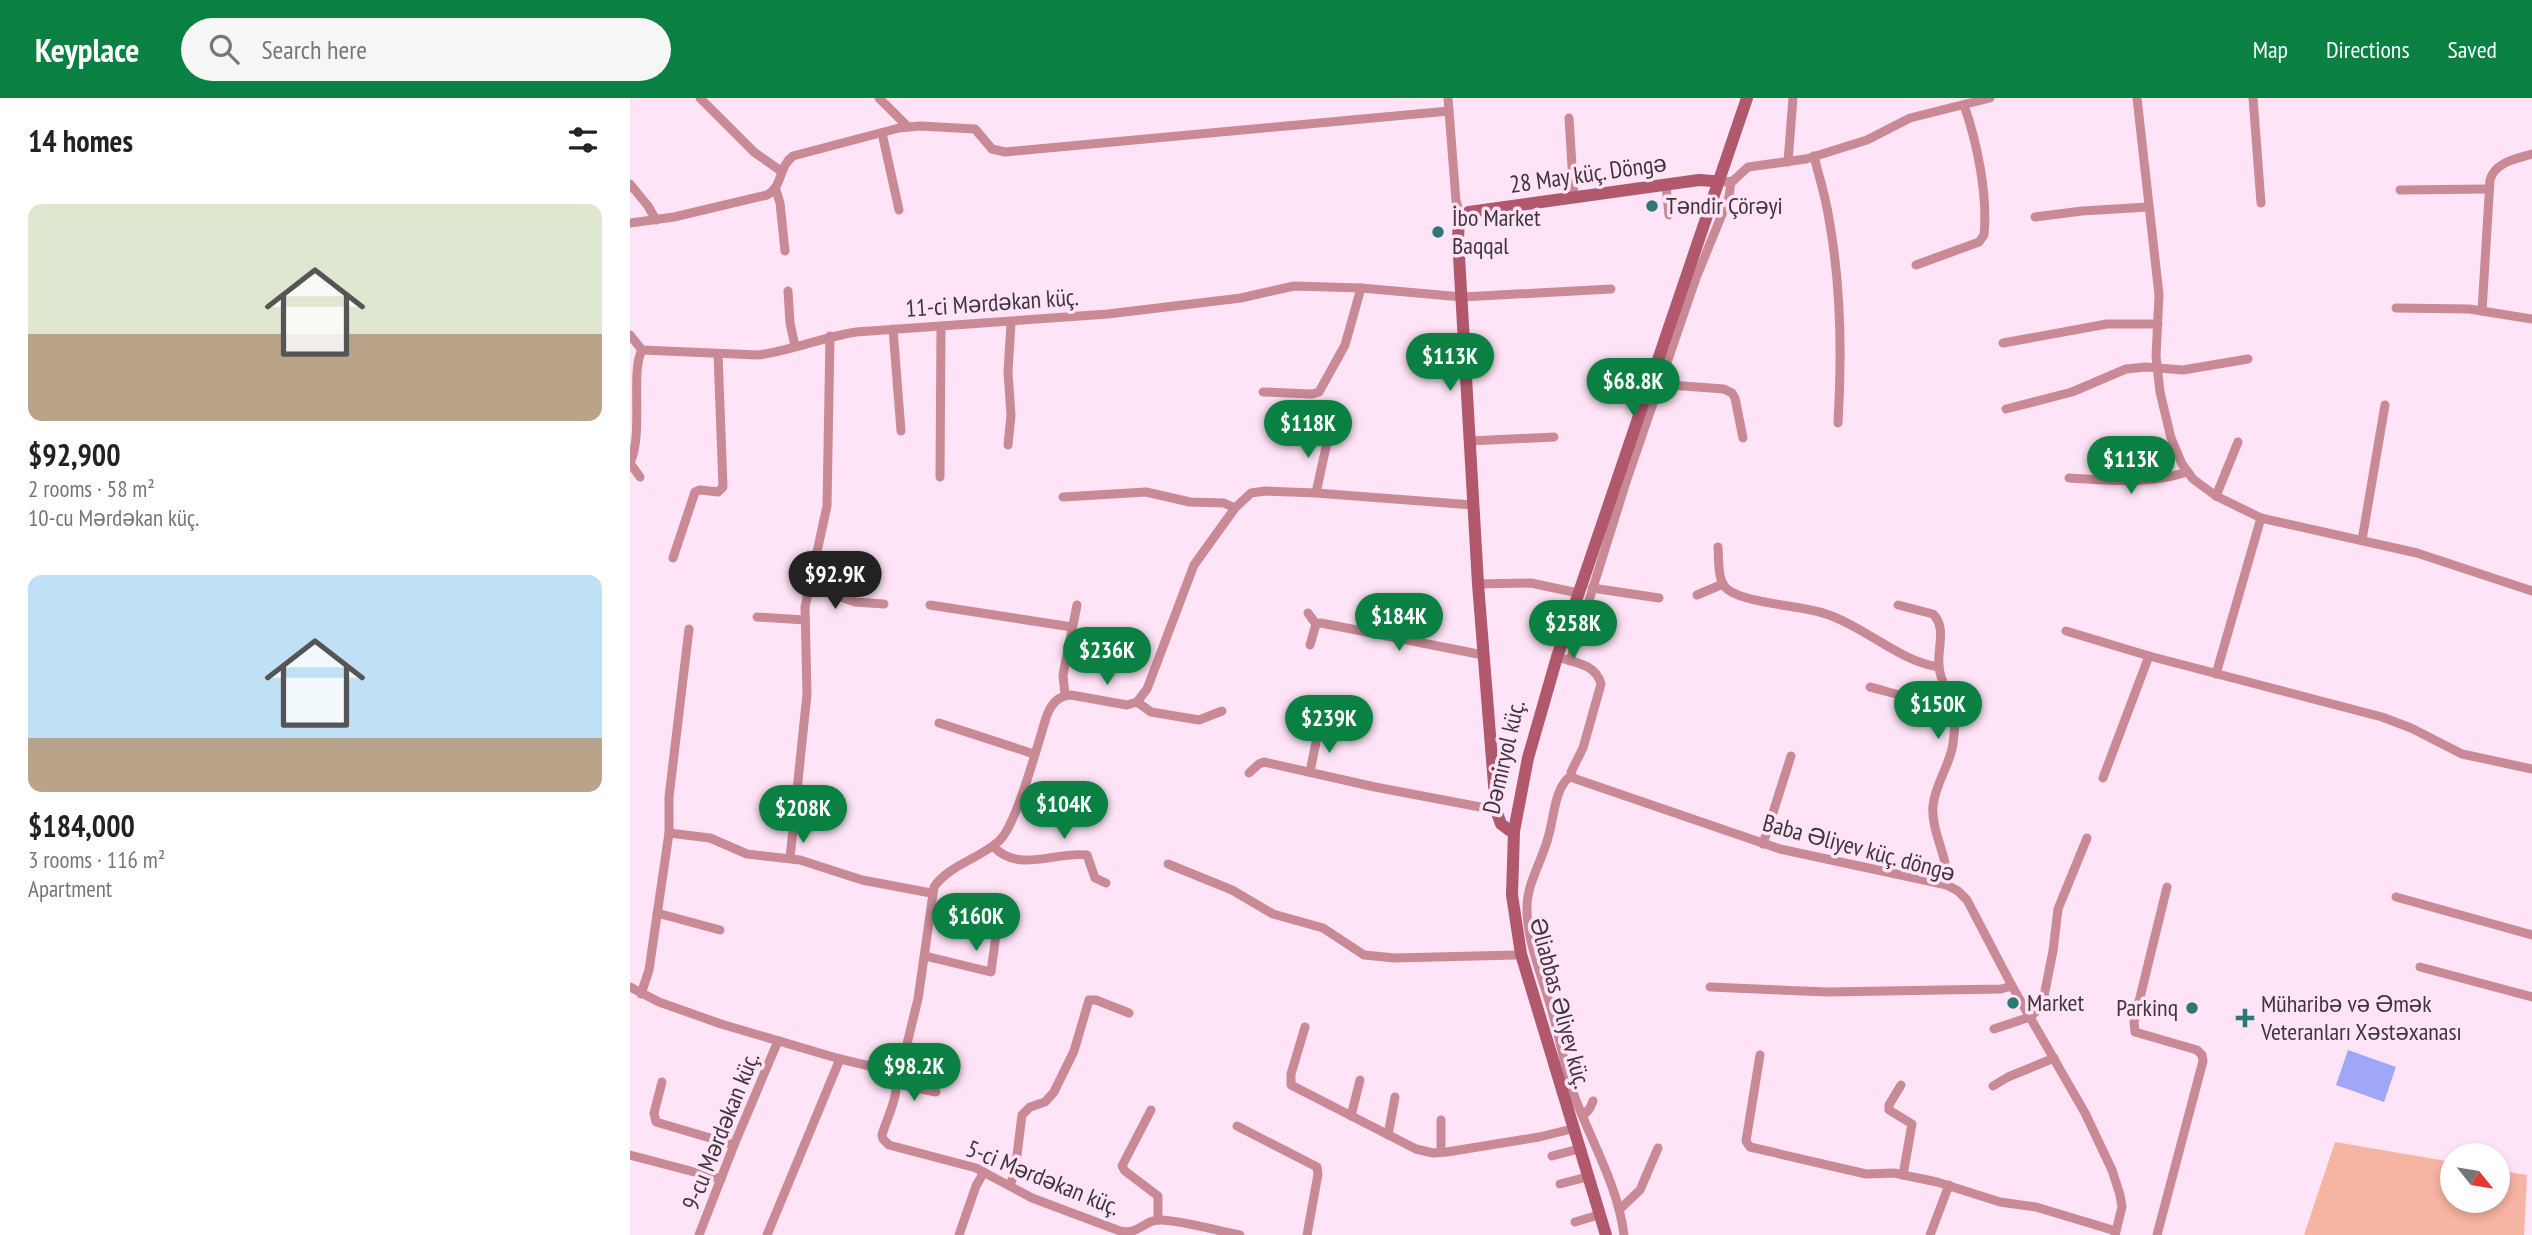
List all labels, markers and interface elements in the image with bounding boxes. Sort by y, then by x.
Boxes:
search box [181,18,671,81]
text: Keyplace [35,28,139,71]
icon: search [205,30,243,68]
text: Search here [261,33,367,66]
text: Map [2253,34,2288,65]
text: Directions [2326,34,2410,65]
text: Saved [2448,34,2497,65]
text: 14 homes [28,121,133,160]
icon: filters [564,121,602,159]
street label: 28 May küç. Döngə [1507,147,1668,200]
place label: Təndir Çörəyi [1666,190,1783,221]
marker: Təndir Çörəyi [1644,198,1660,214]
place label: İbo Market Baqqal [1452,202,1541,261]
marker: İbo Market Baqqal [1430,224,1446,240]
icon: home [252,249,378,375]
street label: 11-ci Mərdəkan küç. [904,281,1080,324]
pin: $113K [1401,334,1499,393]
text: $113K [1422,341,1478,370]
pin: $68.8K [1576,358,1690,418]
text: $68.8K [1603,366,1663,395]
pin: $118K [1259,400,1357,460]
text: $118K [1280,408,1336,437]
text: $92,900 [28,435,121,474]
pin: $113K [2082,436,2180,496]
text: $113K [2103,444,2159,473]
text: 2 rooms · 58 m² [28,474,155,503]
text: 10-cu Mərdəkan küç. [28,503,199,532]
pin: $92.9K [778,552,892,611]
text: $92.9K [805,559,865,588]
pin: $184K [1350,594,1448,653]
text: $184K [1371,601,1427,630]
pin: $258K [1524,601,1622,660]
text: $258K [1545,608,1601,637]
icon: home [252,620,378,746]
pin: $236K [1058,628,1156,687]
text: $236K [1079,635,1135,664]
pin: $150K [1889,682,1987,741]
text: $150K [1910,689,1966,718]
pin: $239K [1280,696,1378,755]
street label: Dəmiryol küç. [1475,697,1532,817]
text: $239K [1301,703,1357,732]
pin: $104K [1015,782,1113,841]
pin: $208K [754,786,852,845]
text: $104K [1036,789,1092,818]
text: $208K [775,793,831,822]
text: $184,000 [28,806,135,845]
street label: Baba Əliyev küç. döngə [1759,807,1959,888]
text: 3 rooms · 116 m² [28,845,165,874]
text: Apartment [28,874,112,903]
pin: $160K [927,894,1025,953]
text: $160K [948,901,1004,930]
street label: Əliabbas Əliyev küç. [1523,914,1598,1092]
place label: Market [2027,987,2084,1018]
place label: Müharibə və Əmək Veteranları Xəstəxanası [2260,988,2462,1047]
place label: Parkinq [2116,992,2178,1023]
marker: Market [2005,995,2021,1011]
marker: Parkinq [2184,1000,2200,1016]
marker: Müharibə və Əmək Veteranları Xəstəxanası [2235,1008,2255,1028]
pin: $98.2K [857,1044,971,1103]
street label: 9-cu Mərdəkan küç. [675,1047,766,1214]
text: $98.2K [884,1051,944,1080]
street label: 5-ci Mərdəkan küç. [962,1133,1124,1222]
north arrow [2440,1143,2510,1213]
map controls [2440,1143,2510,1213]

